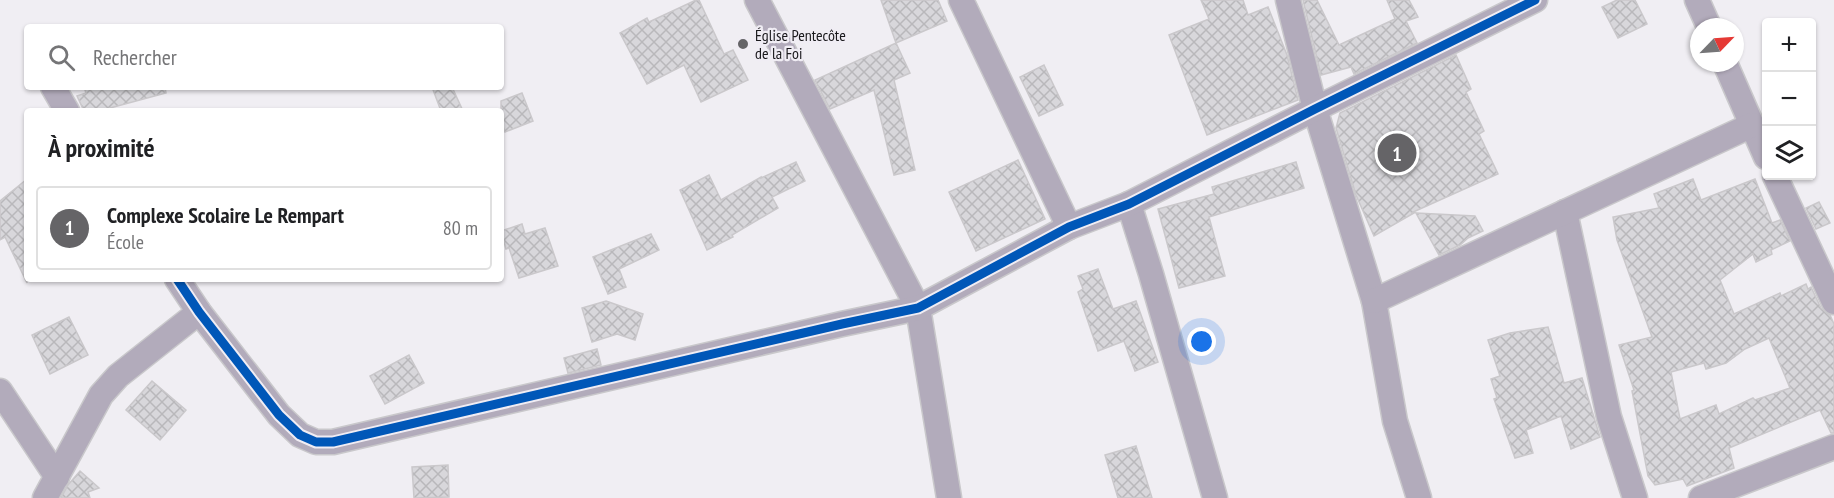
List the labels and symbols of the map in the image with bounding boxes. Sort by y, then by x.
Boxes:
north arrow [1690,18,1744,72]
place label: Église Pentecôte de la Foi [755,25,846,63]
marker: Église Pentecôte de la Foi [736,37,750,51]
pin: 1 [1378,130,1416,176]
your location [1187,327,1216,356]

